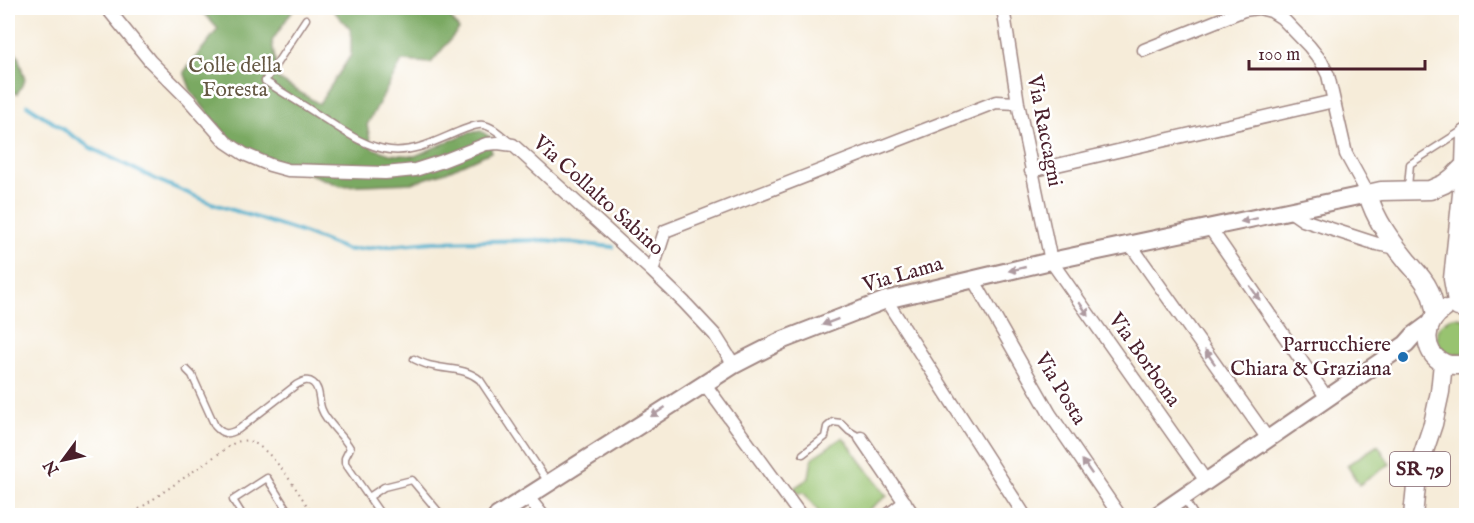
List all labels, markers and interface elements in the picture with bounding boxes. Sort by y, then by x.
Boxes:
scale bar [1249,33,1424,71]
text: 100 m [1258,44,1300,67]
park label: Colle della Foresta [188,53,283,104]
street label: Via Raccagni [1020,72,1068,189]
street label: Via Collalto Sabino [526,129,669,262]
one-way arrow [1239,216,1258,225]
street label: Via Lama [859,250,947,300]
one-way arrow [1008,264,1026,274]
one-way arrow [1249,285,1261,301]
one-way arrow [1078,300,1090,316]
street label: Via Borbona [1101,307,1187,413]
one-way arrow [820,317,838,327]
place label: Parrucchiere Chiara & Graziana [1230,332,1392,383]
street label: Via Posta [1027,347,1093,431]
one-way arrow [1204,349,1216,365]
marker: Parrucchiere Chiara & Graziana [1396,350,1410,364]
one-way arrow [649,407,666,418]
north arrow [33,430,93,490]
road number: SR 79 [1390,452,1450,486]
text: N [40,456,65,479]
one-way arrow [1081,459,1092,476]

